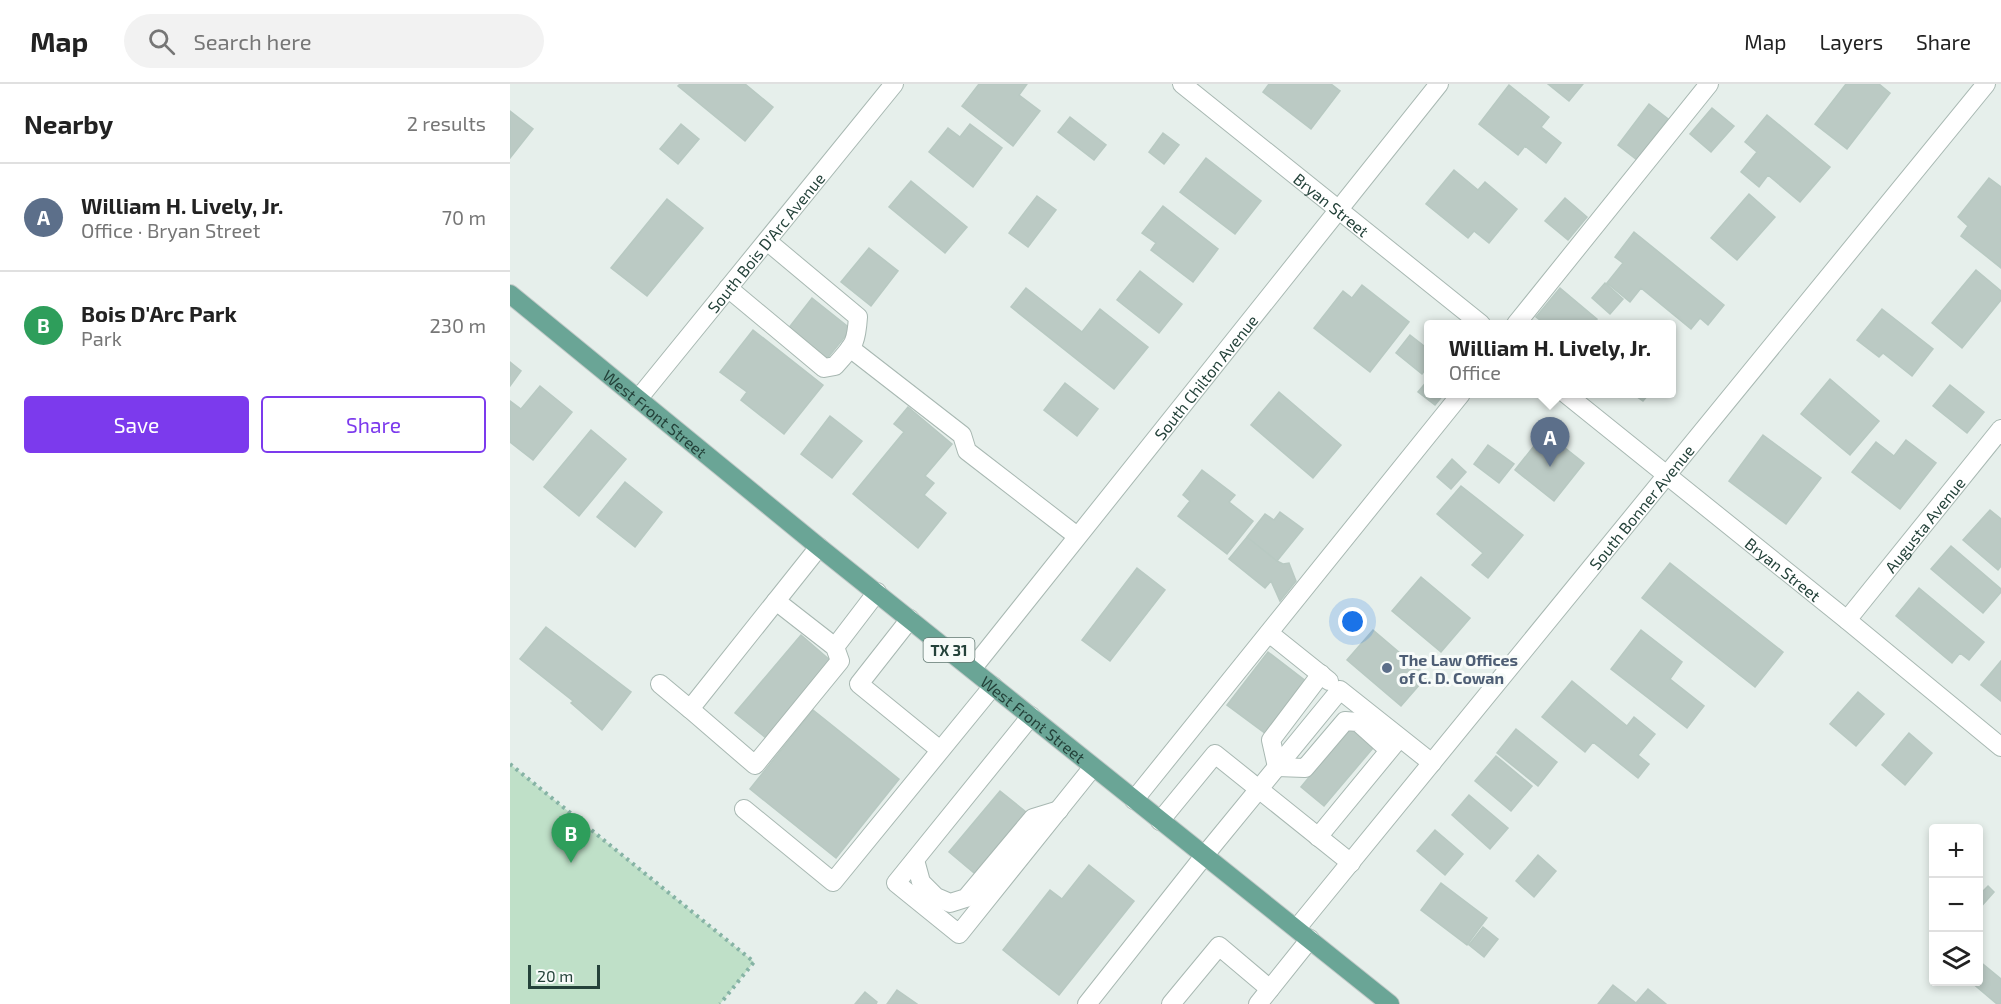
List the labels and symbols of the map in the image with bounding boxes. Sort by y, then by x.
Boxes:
street label: South Bois D'Arc Avenue [703,168,828,316]
street label: Bryan Street [1290,168,1373,240]
street label: South Chilton Avenue [1150,310,1261,443]
street label: West Front Street [600,365,711,461]
pin: A [1530,418,1570,467]
street label: South Bonner Avenue [1585,440,1697,573]
street label: Augusta Avenue [1880,473,1968,576]
street label: Bryan Street [1742,533,1825,605]
your location [1338,607,1367,636]
road number: TX 31 [924,638,974,662]
place label: The Law Offices of C. D. Cowan [1399,650,1518,687]
marker: The Law Offices of C. D. Cowan [1380,661,1394,675]
street label: West Front Street [977,671,1090,766]
pin: B [552,814,590,863]
scale bar [528,962,600,990]

